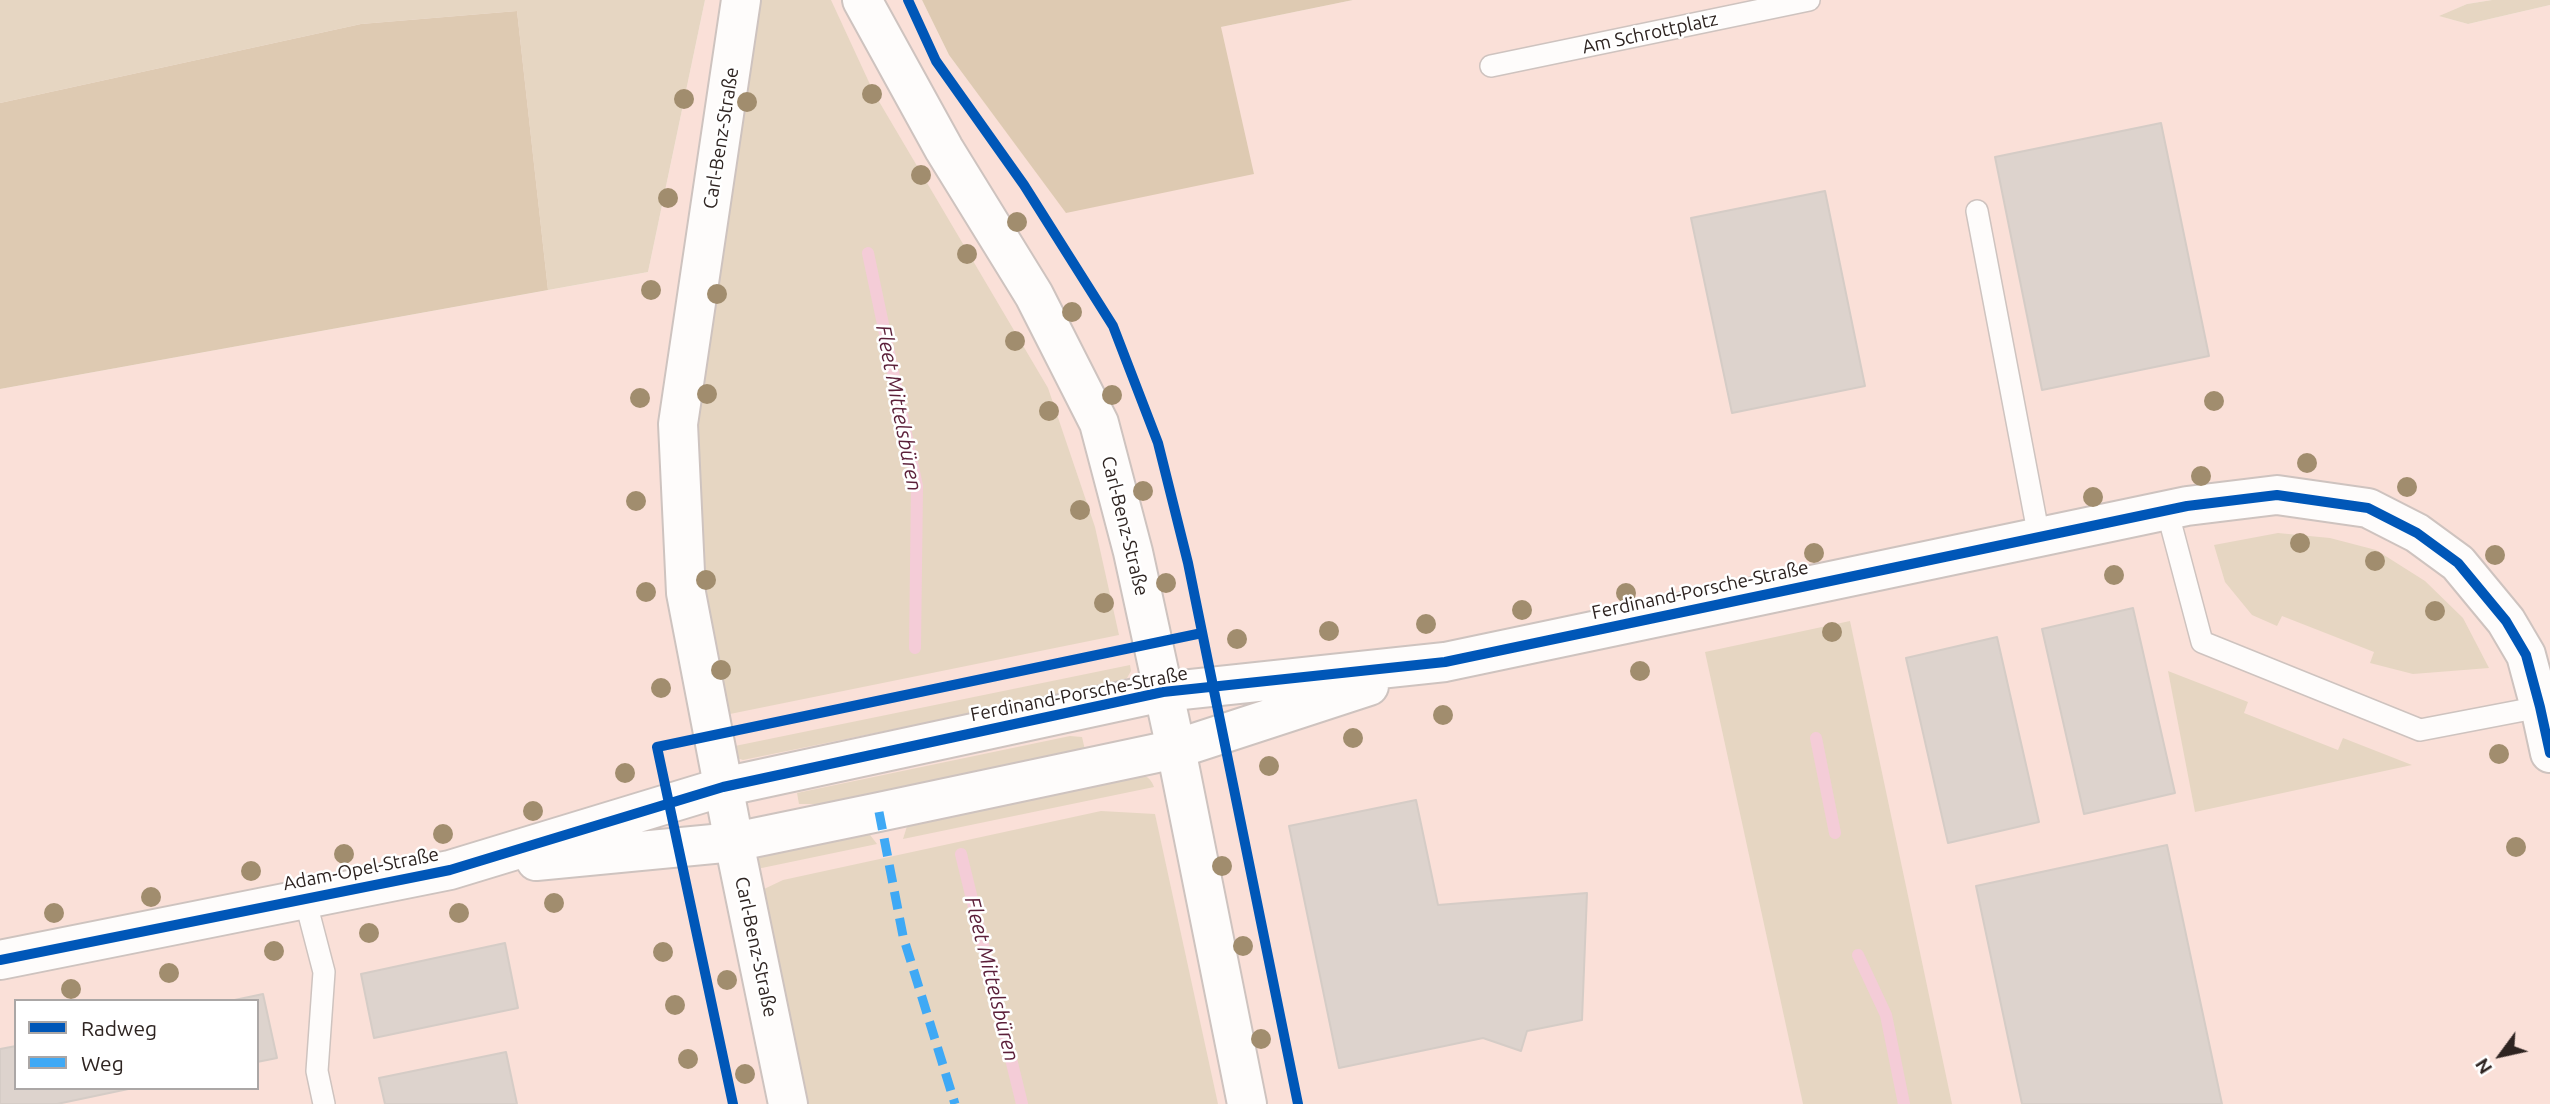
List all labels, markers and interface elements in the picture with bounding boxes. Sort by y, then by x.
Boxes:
street label: Am Schrottplatz [1580,7,1720,59]
street label: Carl-Benz-Straße [699,66,743,210]
water label: Fleet Mittelsbüren [871,323,927,493]
street label: Carl-Benz-Straße [1097,454,1153,598]
street label: Ferdinand-Porsche-Straße [1589,556,1811,624]
street label: Ferdinand-Porsche-Straße [968,662,1190,726]
street label: Adam-Opel-Straße [281,843,441,895]
street label: Carl-Benz-Straße [730,875,782,1019]
water label: Fleet Mittelsbüren [959,894,1025,1064]
legend [14,999,259,1090]
text: Radweg [81,1016,157,1040]
north arrow [2466,1020,2536,1090]
text: Weg [81,1051,124,1075]
text: N [2470,1054,2496,1078]

